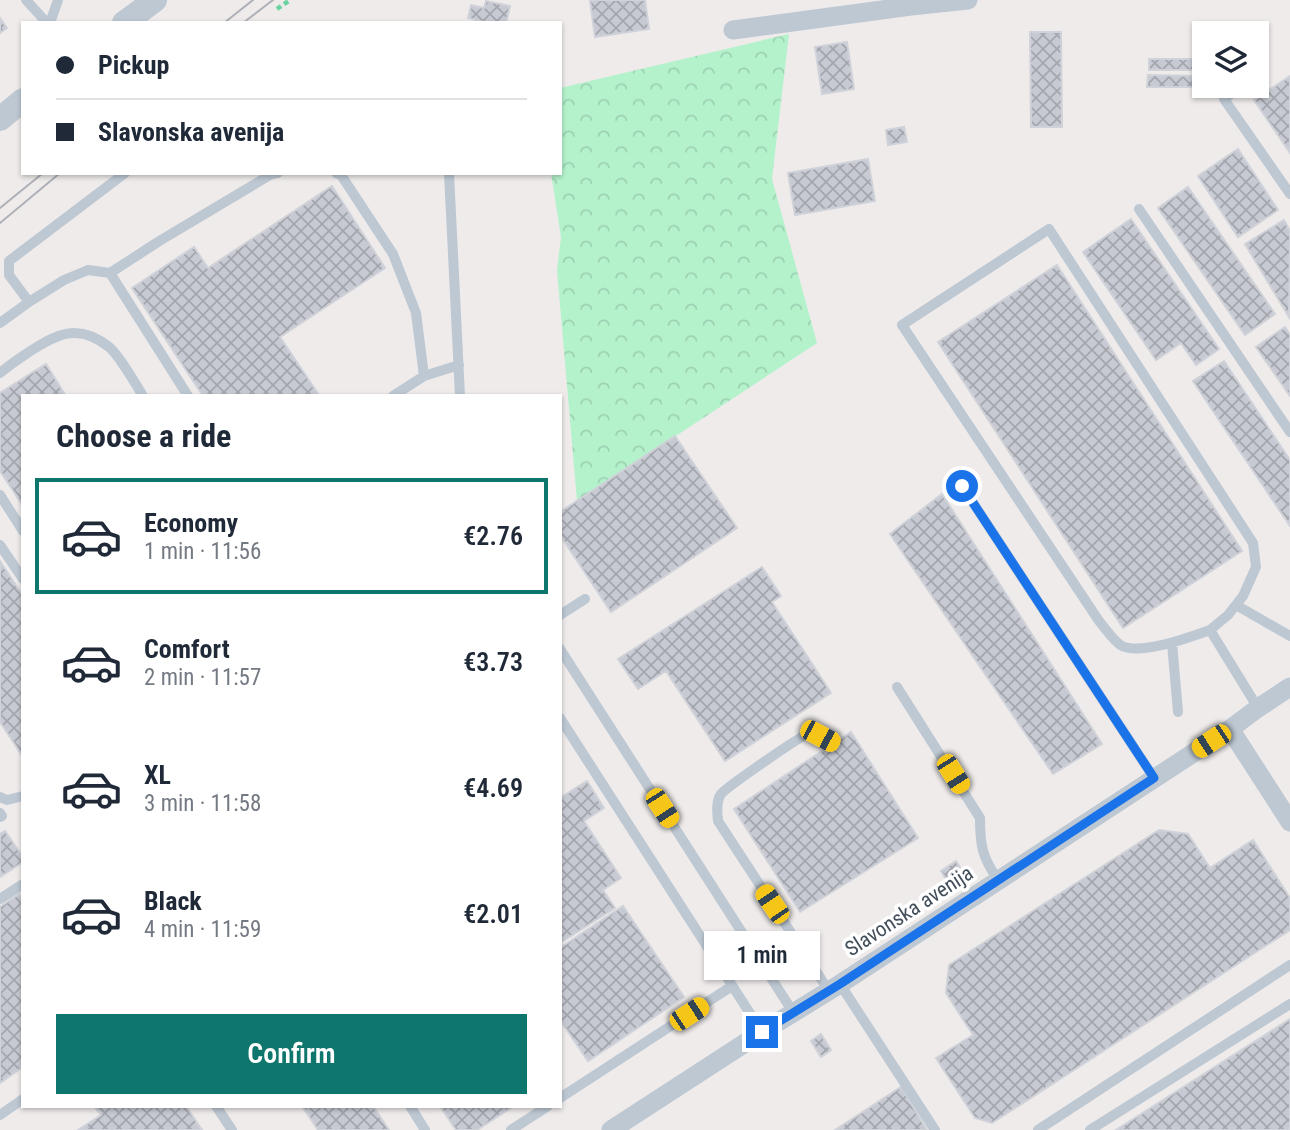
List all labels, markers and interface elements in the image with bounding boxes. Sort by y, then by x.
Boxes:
map controls [1192,21,1269,98]
button: layers [1192,21,1269,98]
text: Pickup [98,50,169,80]
text: Slavonska avenija [98,117,284,147]
text: Choose a ride [56,417,231,455]
route start [946,470,978,502]
icon: car [60,505,123,568]
text: Economy [144,508,238,538]
text: €2.76 [463,521,523,551]
text: 1 min · 11:56 [144,538,261,565]
icon: car [60,631,123,694]
text: Comfort [144,634,230,664]
text: €3.73 [463,647,523,677]
text: 2 min · 11:57 [144,664,261,691]
car [797,717,844,755]
car [1188,721,1235,761]
car [933,751,974,797]
icon: car [60,757,123,820]
text: XL [144,760,171,790]
text: €4.69 [463,773,523,803]
car [642,785,683,831]
text: 3 min · 11:58 [144,790,261,817]
street label: Slavonska avenija [841,861,977,961]
car [752,881,793,927]
icon: car [60,883,123,946]
text: Black [144,886,202,916]
text: €2.01 [463,899,523,929]
text: 4 min · 11:59 [144,916,261,943]
callout: 1 min [704,930,820,979]
text: 1 min [737,942,787,969]
car [666,994,713,1034]
button: Confirm [56,1014,527,1094]
route end [746,1016,778,1048]

